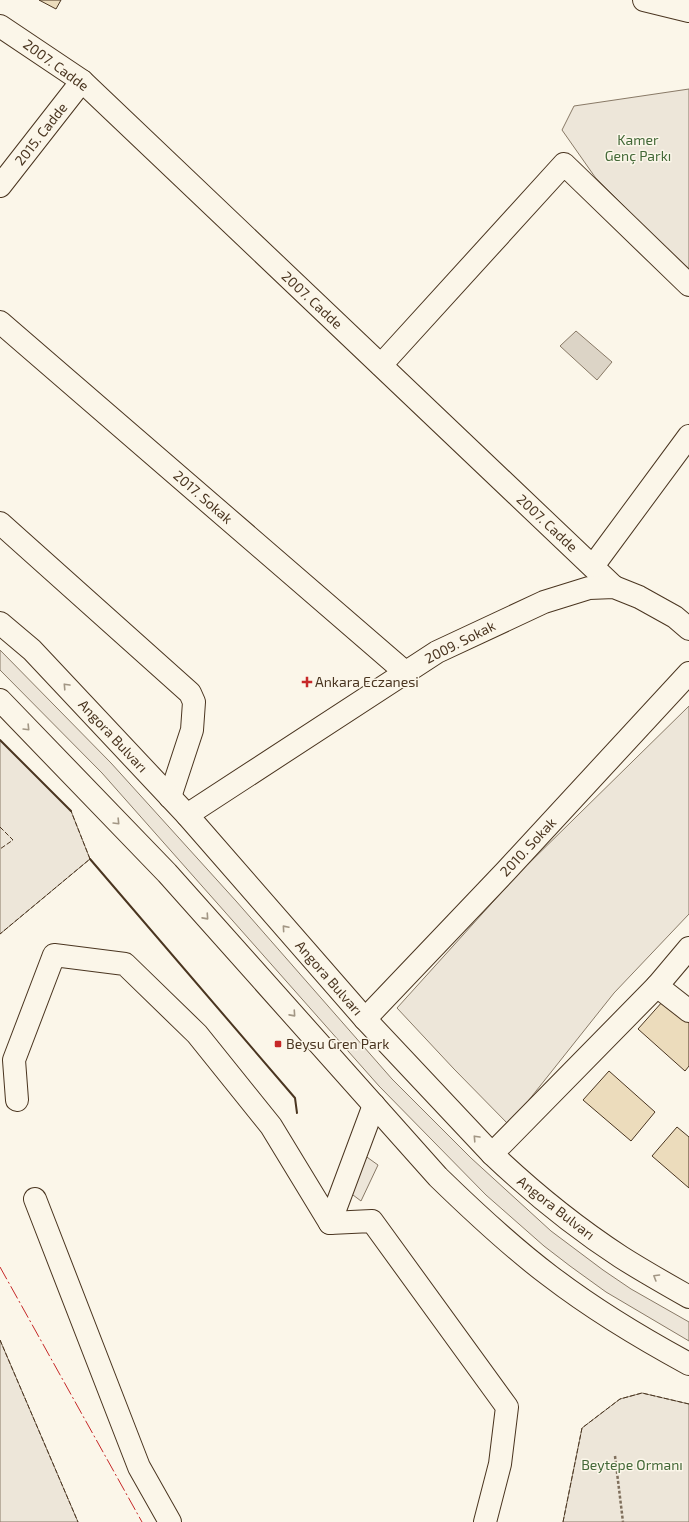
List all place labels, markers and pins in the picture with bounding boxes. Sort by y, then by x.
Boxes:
place label: Ankara Eczanesi [315,673,419,690]
marker: Ankara Eczanesi [302,677,312,687]
place label: Beysu Gren Park [286,1035,389,1052]
marker: Beysu Gren Park [273,1039,283,1049]

